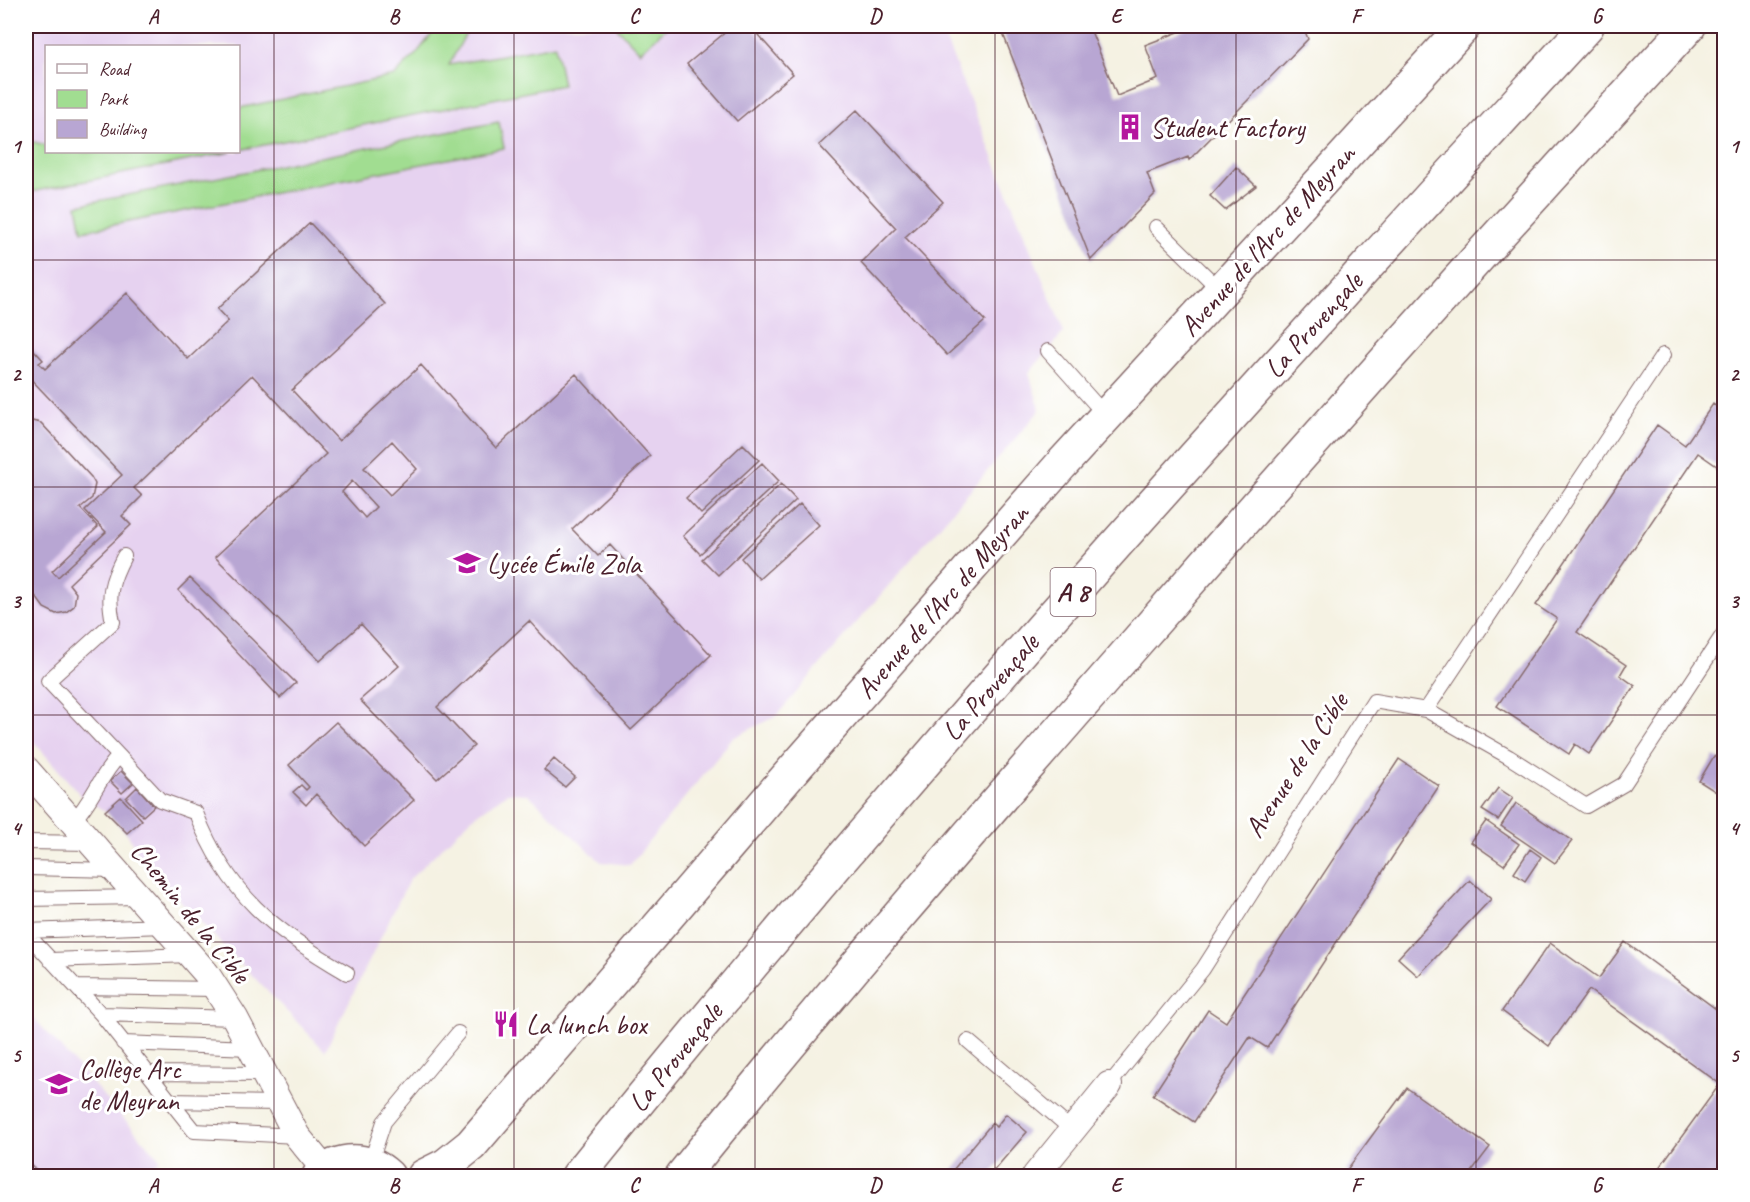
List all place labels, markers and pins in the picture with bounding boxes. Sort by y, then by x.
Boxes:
place label: Student Factory [1150,110,1307,145]
building icon: Student Factory [1115,112,1145,142]
place label: Lycée Émile Zola [487,546,643,581]
school or university icon: Lycée Émile Zola [452,548,482,578]
place label: La lunch box [526,1007,649,1042]
restaurant icon: La lunch box [491,1009,521,1039]
place label: Collège Arc de Meyran [79,1051,183,1118]
school or university icon: Collège Arc de Meyran [44,1069,74,1099]

